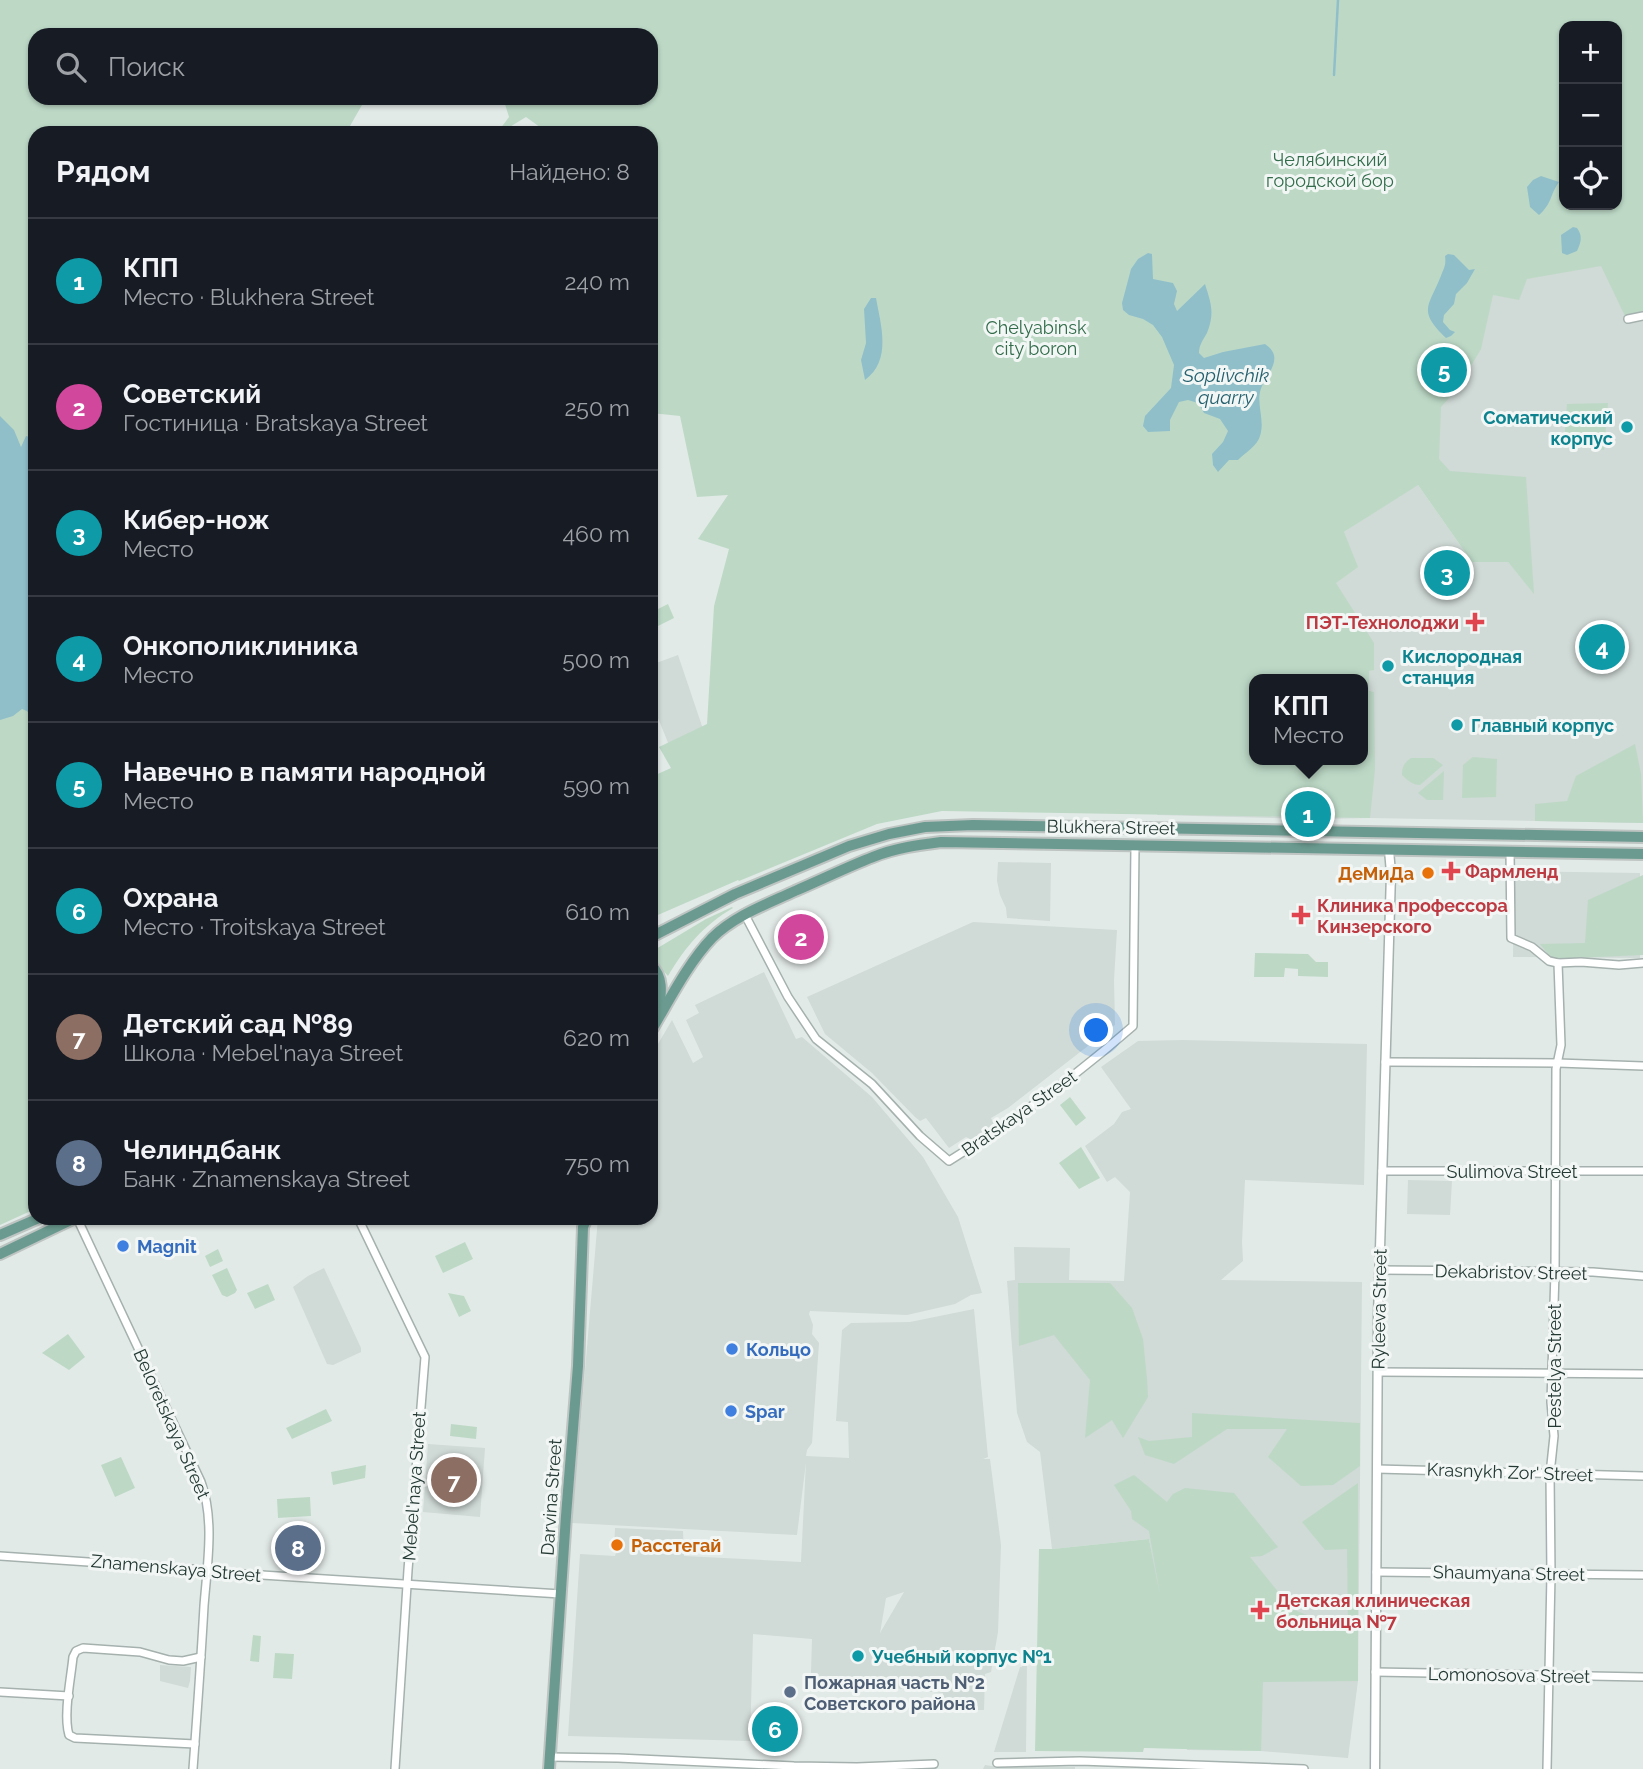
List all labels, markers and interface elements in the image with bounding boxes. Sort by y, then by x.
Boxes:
map controls [1559,21,1622,210]
button: + [1559,21,1622,84]
search box [28,28,658,105]
icon: search [52,48,90,86]
text: Поиск [108,52,185,82]
button: − [1559,84,1622,147]
button: locate [1559,147,1622,210]
park label: Челябинский городской бор [1266,149,1394,191]
text: Рядом [56,154,150,189]
text: Найдено: 8 [509,158,630,185]
text: КПП [123,253,179,283]
text: 1 [73,268,85,295]
text: 240 m [564,268,630,295]
text: Место · Blukhera Street [123,283,374,310]
park label: Chelyabinsk city boron [985,317,1087,359]
pin: 5 [1421,344,1467,396]
water label: Soplivchik quarry [1182,364,1269,408]
text: Советский [123,379,261,409]
text: 2 [73,394,85,421]
text: 250 m [564,394,630,421]
place label: Соматический корпус [1483,407,1613,449]
text: Гостиница · Bratskaya Street [123,409,428,436]
marker: Соматический корпус [1619,419,1635,435]
text: Кибер-нож [123,505,270,535]
text: 3 [73,520,85,547]
text: 460 m [562,520,630,547]
text: Место [123,535,194,562]
pin: 3 [1424,547,1470,599]
place label: ПЭТ-Технолоджи [1306,612,1459,633]
marker: ПЭТ-Технолоджи [1465,612,1485,632]
pin: 4 [1579,621,1625,673]
text: Онкополиклиника [123,631,358,661]
text: 4 [72,646,86,673]
text: 500 m [562,646,630,673]
place label: Кислородная станция [1402,646,1522,688]
marker: Кислородная станция [1380,658,1396,674]
text: Место [123,661,194,688]
popup [1249,674,1368,765]
text: КПП [1273,691,1329,721]
place label: Главный корпус [1471,715,1614,736]
marker: Главный корпус [1449,717,1465,733]
text: Место [1273,721,1344,748]
text: Навечно в памяти народной [123,757,486,787]
text: 5 [73,772,85,799]
text: 590 m [563,772,630,799]
text: Место [123,787,194,814]
pin: 1 [1285,788,1331,840]
street label: Blukhera Street [1046,815,1176,839]
place label: Фармленд [1465,861,1558,882]
place label: ДеМиДа [1338,863,1414,884]
marker: Фармленд [1443,863,1459,879]
marker: ДеМиДа [1420,865,1436,881]
text: Охрана [123,883,218,913]
place label: Клиника профессора Кинзерского [1317,895,1508,937]
text: 6 [72,898,86,925]
text: 610 m [565,898,630,925]
marker: Клиника профессора Кинзерского [1291,905,1311,925]
pin: 2 [778,911,824,963]
text: Место · Troitskaya Street [123,913,386,940]
text: Детский сад №89 [123,1009,353,1039]
your location [1079,1013,1113,1047]
text: 7 [73,1024,85,1051]
text: 620 m [563,1024,630,1051]
text: Школа · Mebel'naya Street [123,1039,403,1066]
street label: Bratskaya Street [957,1066,1081,1160]
text: Челиндбанк [123,1135,281,1165]
text: 8 [72,1150,86,1177]
text: 750 m [564,1150,630,1177]
street label: Sulimova Street [1446,1161,1578,1182]
text: Банк · Znamenskaya Street [123,1165,410,1192]
place label: Magnit [137,1236,197,1257]
marker: Magnit [115,1238,131,1254]
street label: Ryleeva Street [1367,1248,1391,1370]
street label: Dekabristov Street [1435,1260,1587,1284]
street label: Pestelya Street [1544,1303,1565,1429]
place label: Кольцо [746,1339,811,1360]
marker: Кольцо [724,1341,740,1357]
street label: Beloretskaya Street [129,1346,215,1502]
place label: Spar [745,1401,785,1422]
marker: Spar [723,1403,739,1419]
street label: Mebel'naya Street [398,1411,430,1561]
street label: Darvina Street [536,1438,566,1556]
pin: 7 [431,1454,477,1506]
street label: Krasnykh Zor' Street [1426,1459,1594,1485]
pin: 8 [275,1522,321,1574]
place label: Расстегай [631,1535,721,1556]
marker: Расстегай [609,1537,625,1553]
street label: Znamenskaya Street [90,1550,262,1586]
street label: Shaumyana Street [1433,1561,1585,1585]
place label: Детская клиническая больница №7 [1276,1590,1470,1632]
marker: Детская клиническая больница №7 [1250,1600,1270,1620]
place label: Учебный корпус №1 [871,1646,1052,1667]
marker: Учебный корпус №1 [850,1648,866,1664]
street label: Lomonosova Street [1428,1663,1590,1687]
place label: Пожарная часть №2 Советского района [804,1672,985,1714]
marker: Пожарная часть №2 Советского района [782,1684,798,1700]
pin: 6 [752,1703,798,1755]

